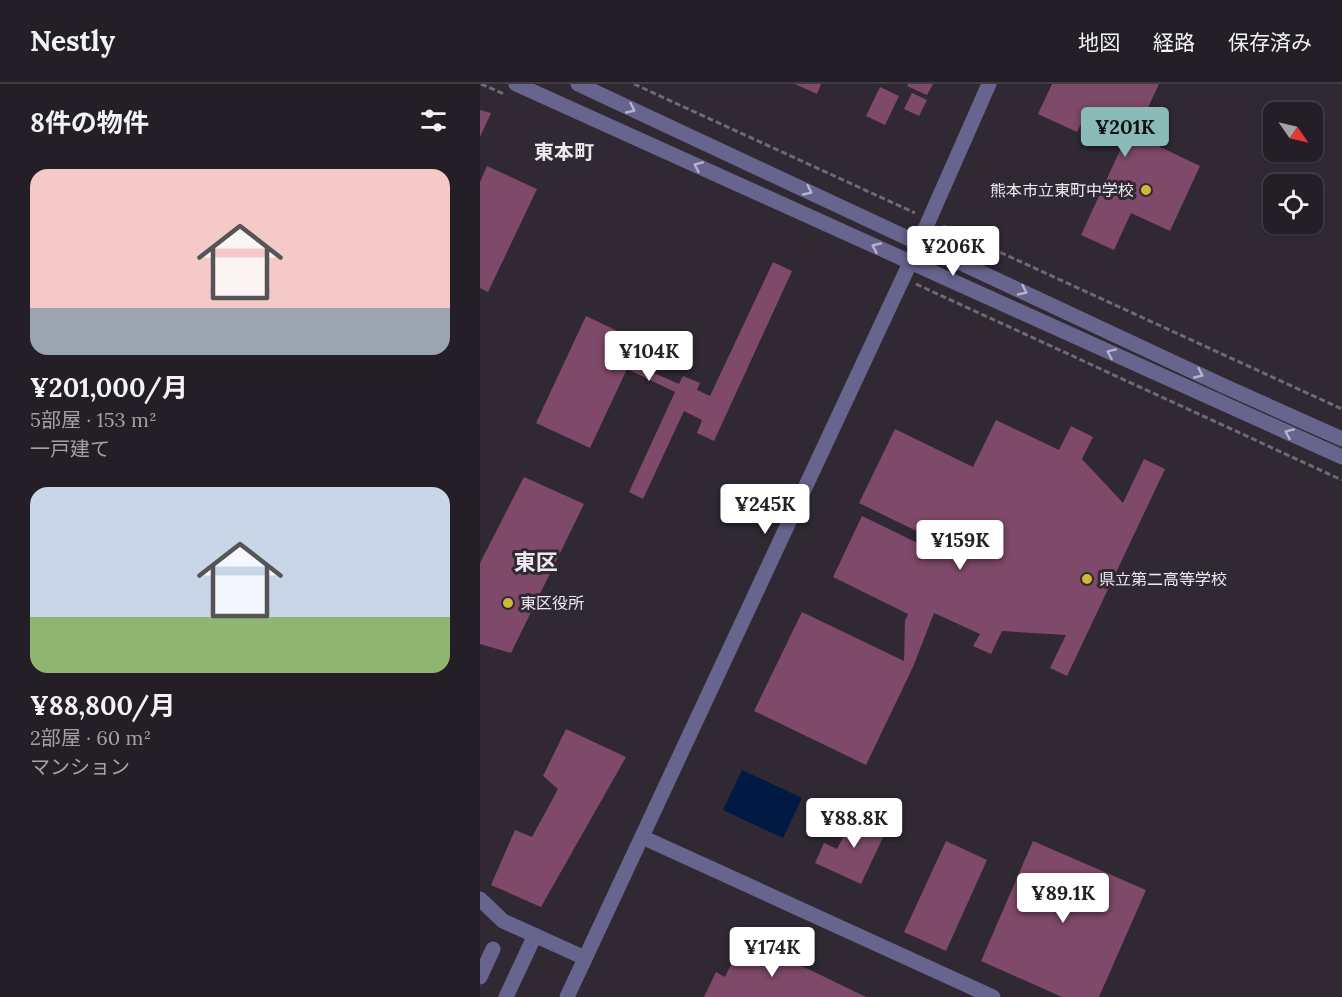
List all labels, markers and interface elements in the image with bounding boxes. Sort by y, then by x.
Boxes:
text: Nestly [30,23,115,59]
text: 地図 [1078,29,1120,56]
text: 経路 [1153,29,1195,56]
text: 保存済み [1228,29,1312,56]
one-way arrow [625,101,636,113]
north arrow [1263,102,1323,162]
map controls [1263,102,1323,234]
icon: filters [417,104,450,137]
text: 8件の物件 [30,106,149,139]
pin: ¥201K [1083,107,1167,158]
text: ¥201K [1095,114,1155,139]
district label: 東本町 [534,139,594,164]
one-way arrow [693,162,704,174]
button: locate [1263,174,1323,234]
place label: 熊本市立東町中学校 [990,180,1134,200]
one-way arrow [802,183,813,195]
marker: 熊本市立東町中学校 [1139,183,1153,197]
icon: home [186,208,294,316]
pin: ¥206K [911,226,995,277]
text: ¥206K [921,233,985,258]
one-way arrow [871,242,882,254]
one-way arrow [1016,284,1027,296]
pin: ¥104K [607,331,691,382]
text: ¥104K [619,338,679,363]
one-way arrow [1106,348,1117,360]
one-way arrow [1193,367,1204,379]
text: ¥201,000/月 [30,371,188,404]
text: 5部屋 · 153 m² [30,407,157,432]
one-way arrow [1284,428,1295,440]
text: 一戸建て [30,436,110,461]
pin: ¥245K [723,484,807,535]
text: ¥245K [734,491,796,516]
pin: ¥159K [918,520,1002,571]
icon: home [186,526,294,634]
text: ¥159K [930,527,990,552]
district label: 東区 [514,548,558,576]
place label: 県立第二高等学校 [1099,569,1227,589]
marker: 県立第二高等学校 [1080,572,1094,586]
place label: 東区役所 [520,593,584,613]
marker: 東区役所 [501,596,515,610]
text: ¥88,800/月 [30,689,175,722]
text: 2部屋 · 60 m² [30,725,151,750]
text: マンション [30,754,130,779]
pin: ¥88.8K [805,798,903,849]
text: ¥88.8K [820,805,888,830]
pin: ¥89.1K [1014,873,1112,924]
text: ¥89.1K [1031,880,1095,905]
pin: ¥174K [730,927,814,978]
text: ¥174K [744,934,800,959]

